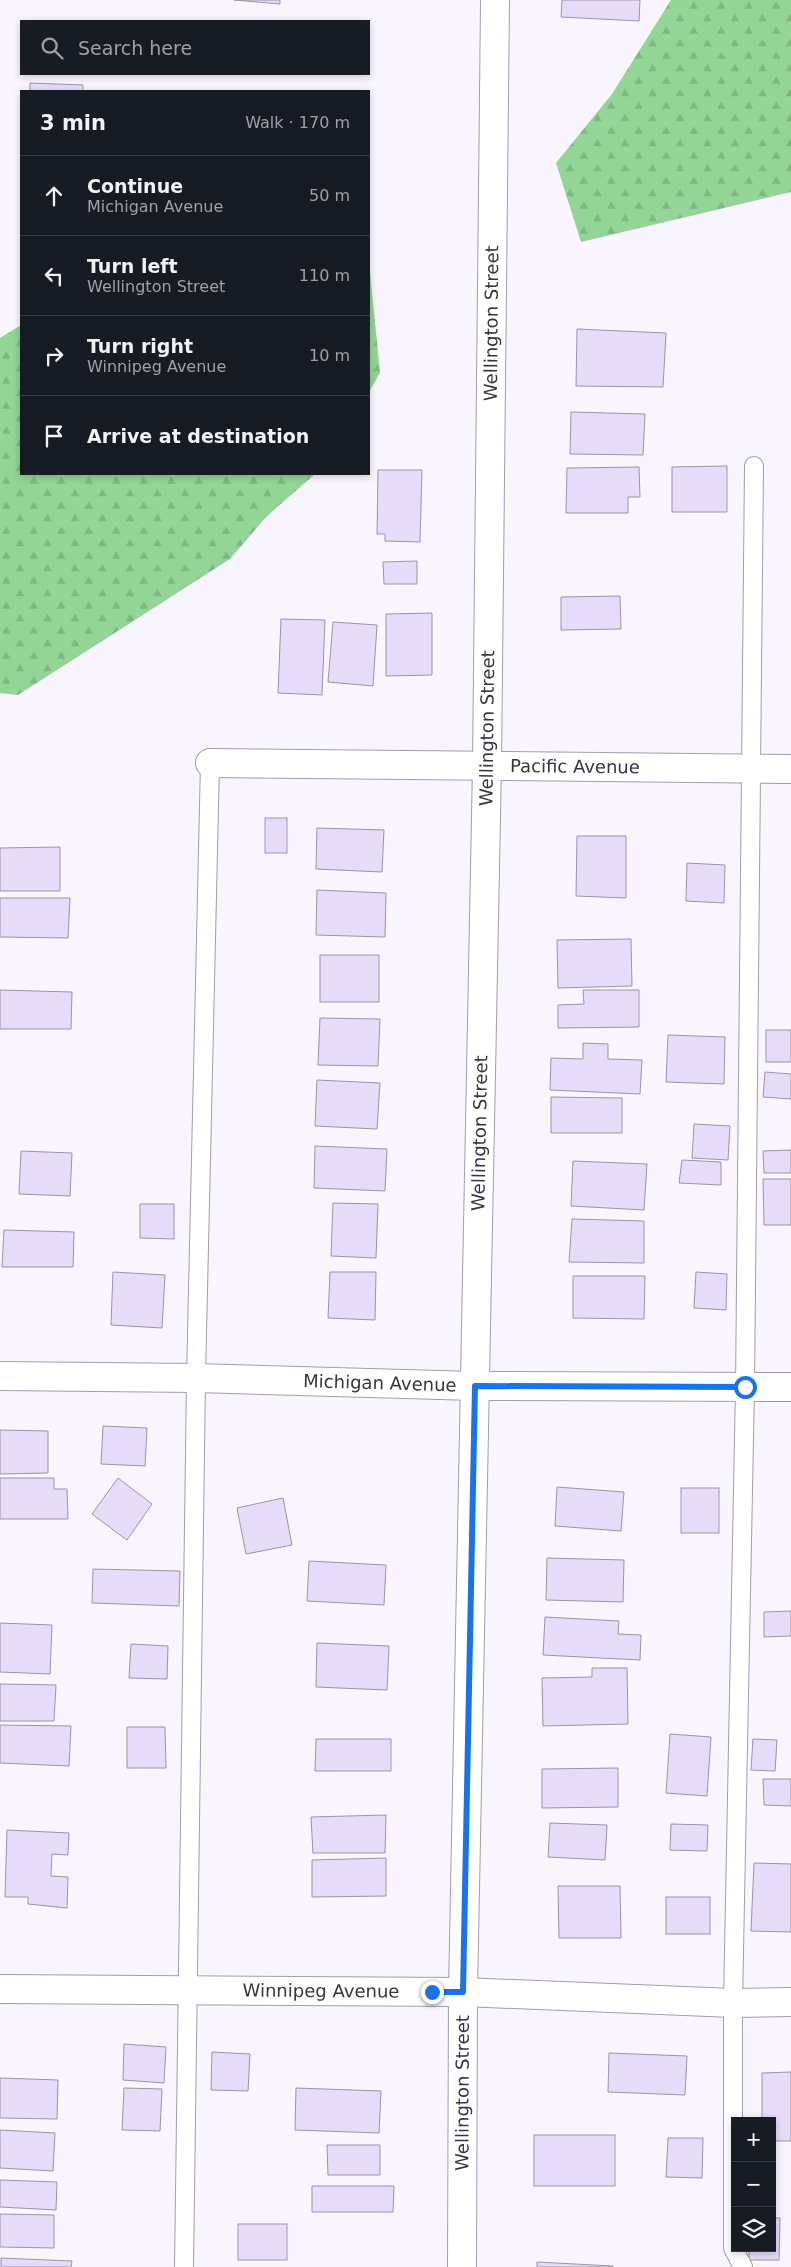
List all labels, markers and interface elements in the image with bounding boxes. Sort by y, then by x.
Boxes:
search box [20,20,370,75]
icon: search [38,34,66,62]
text: Search here [78,37,192,59]
text: 3 min [40,111,106,135]
text: Walk · 170 m [245,113,350,132]
text: Continue [87,175,183,197]
icon: ahead [40,182,68,210]
text: 50 m [309,186,350,205]
text: Michigan Avenue [87,197,223,216]
street label: Wellington Street [480,245,502,401]
text: Turn left [87,255,178,277]
icon: left [40,262,68,290]
text: 110 m [299,266,350,285]
text: Wellington Street [87,277,225,296]
text: Turn right [87,335,193,357]
icon: right [40,342,68,370]
text: 10 m [309,346,350,365]
text: Winnipeg Avenue [87,357,226,376]
icon: arrive [40,422,68,450]
text: Arrive at destination [87,425,309,447]
street label: Wellington Street [475,650,498,806]
street label: Pacific Avenue [510,755,640,777]
street label: Wellington Street [467,1055,491,1211]
street label: Michigan Avenue [303,1370,457,1395]
route start [734,1376,757,1399]
street label: Winnipeg Avenue [242,1980,400,2002]
route end [421,1981,444,2004]
street label: Wellington Street [451,2015,473,2171]
map controls [731,2117,776,2252]
button: + [731,2117,776,2162]
button: − [731,2162,776,2207]
button: layers [731,2207,776,2252]

